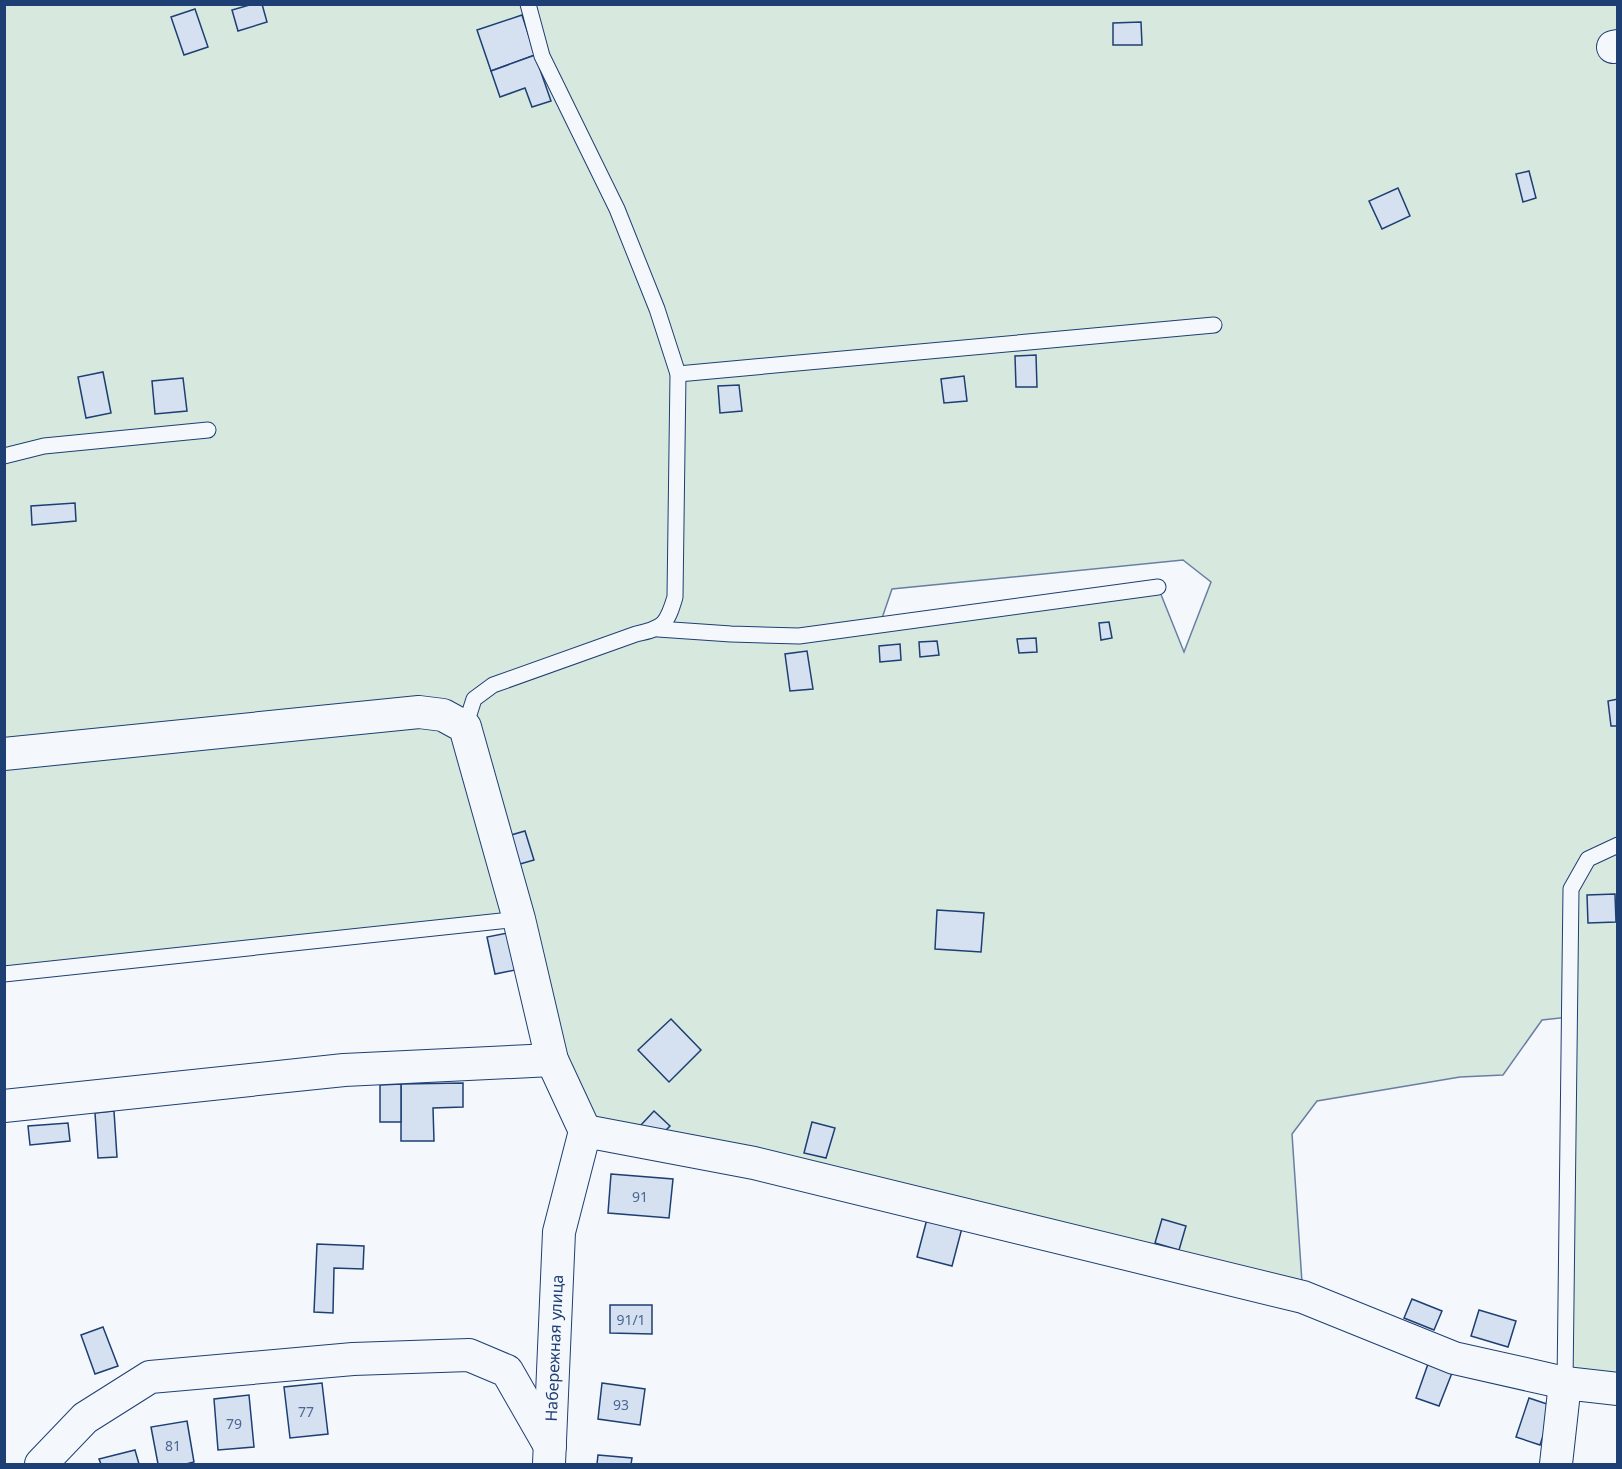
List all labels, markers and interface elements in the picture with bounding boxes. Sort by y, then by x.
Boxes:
house number: 91 [632,1187,648,1206]
street label: Набережная улица [540,1274,568,1422]
house number: 91/1 [616,1310,646,1329]
house number: 93 [613,1395,629,1414]
house number: 77 [298,1402,314,1421]
house number: 79 [226,1414,242,1433]
house number: 81 [165,1436,181,1455]

